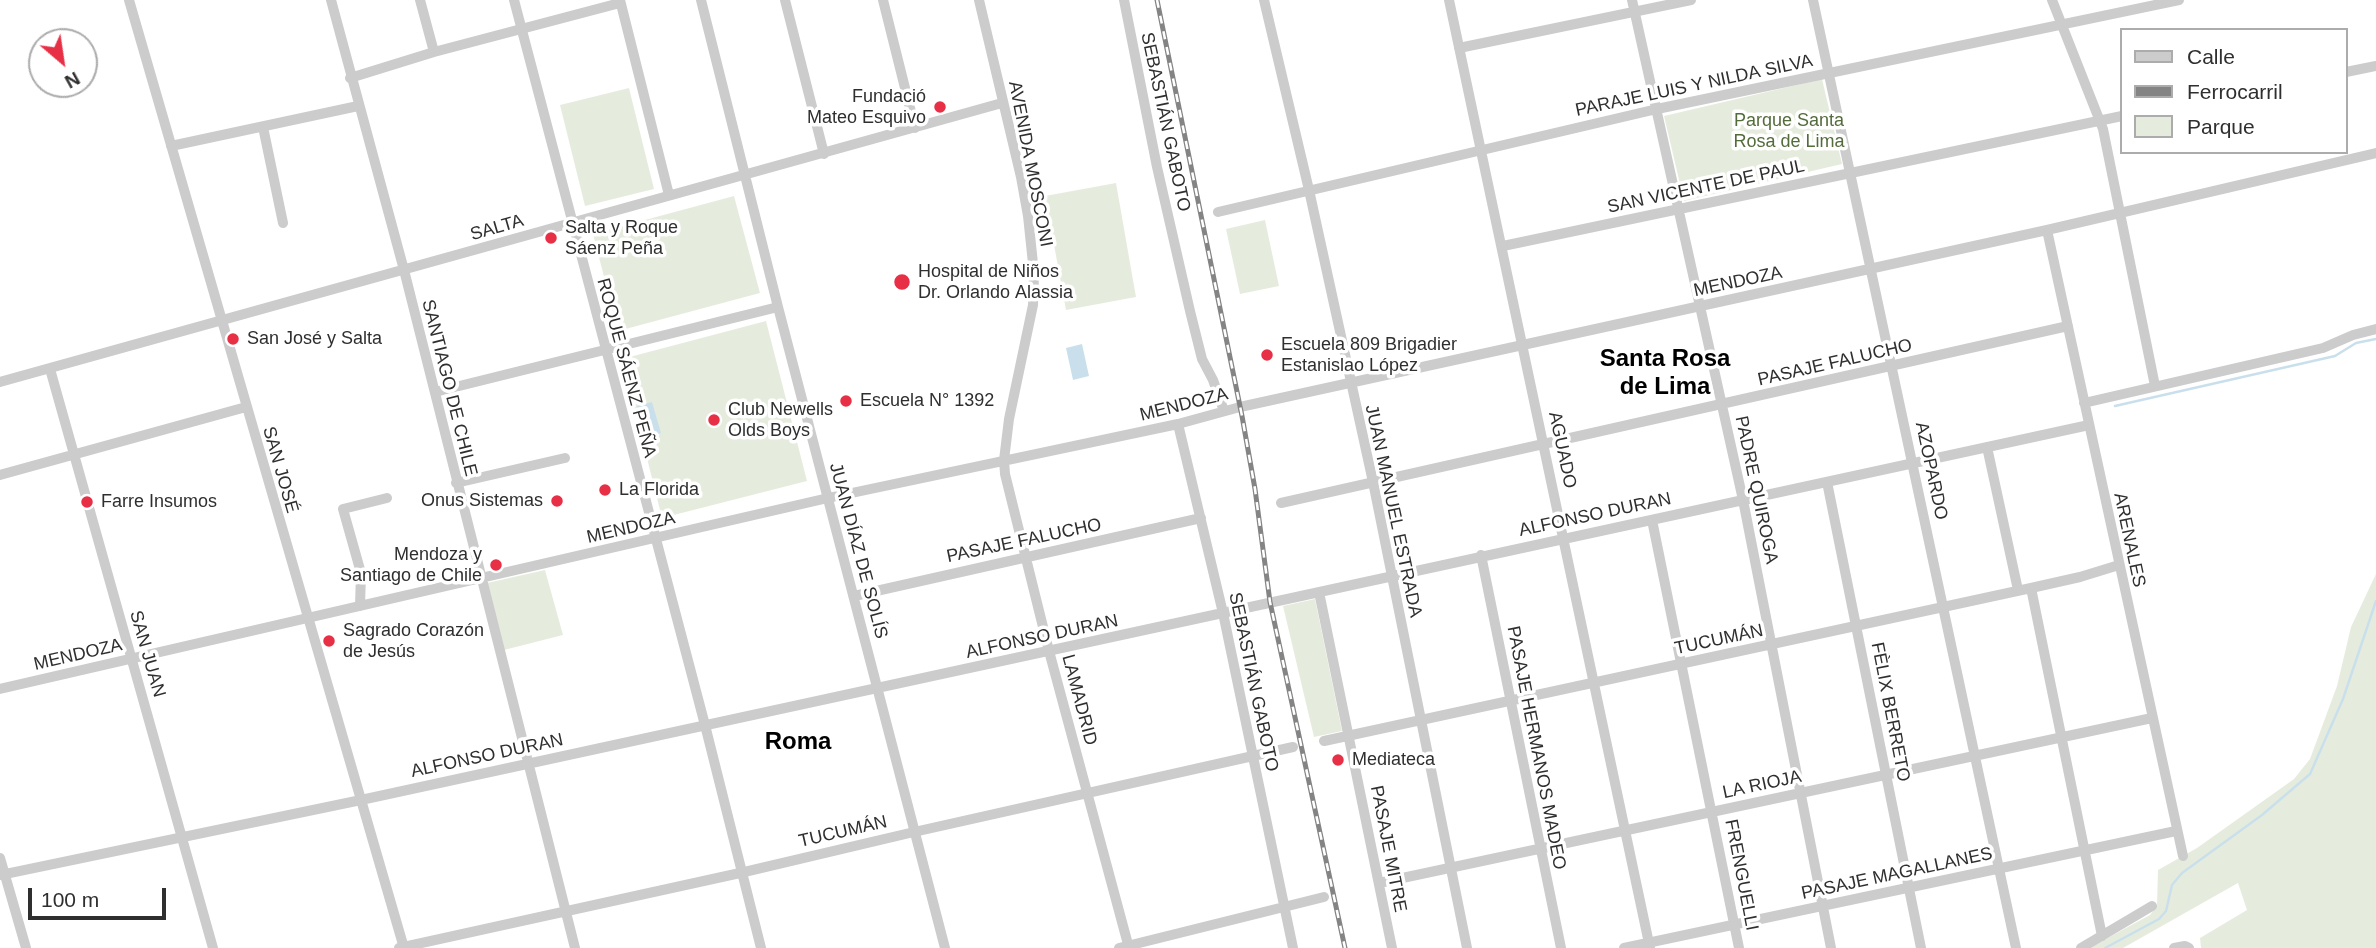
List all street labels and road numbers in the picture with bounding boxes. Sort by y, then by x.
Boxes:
street label: SEBASTIÁN GABOTO [1135,30,1195,214]
street label: PARAJE LUIS Y NILDA SILVA [1573,50,1815,122]
street label: AVENIDA MOSCONI [1003,79,1057,249]
street label: SAN VICENTE DE PAUL [1606,156,1806,218]
street label: SALTA [468,210,526,246]
street label: MENDOZA [1692,262,1784,302]
street label: ROQUE SÁENZ PEÑA [592,276,660,460]
street label: SANTIAGO DE CHILE [417,298,481,478]
street label: PASAJE FALUCHO [1756,335,1914,391]
street label: MENDOZA [1138,384,1230,426]
street label: JUAN MANUEL ESTRADA [1360,403,1426,619]
street label: AGUADO [1543,410,1581,490]
street label: PADRE QUIROGA [1730,414,1782,566]
street label: AZOPARDO [1910,420,1952,522]
street label: SAN JOSÉ [257,424,303,516]
street label: JUAN DÍAZ DE SOLÍS [824,461,892,641]
street label: ALFONSO DURAN [1517,488,1673,542]
street label: ARENALES [2108,491,2150,589]
street label: MENDOZA [585,507,677,549]
street label: PASAJE FALUCHO [945,514,1103,568]
street label: SEBASTIÁN GABOTO [1223,590,1283,774]
street label: SAN JUAN [124,608,170,700]
street label: ALFONSO DURAN [964,610,1120,664]
street label: TUCUMÁN [1673,620,1765,660]
street label: PASAJE HERMANOS MADEO [1502,624,1570,872]
street label: MENDOZA [32,634,124,676]
street label: FÈLIX BERRETO [1866,640,1914,784]
street label: LAMADRID [1057,652,1101,748]
street label: ALFONSO DURAN [409,729,565,783]
street label: LA RIOJA [1721,766,1803,804]
street label: PASAJE MITRE [1365,784,1411,914]
street label: TUCUMÁN [797,811,889,853]
street label: FRENGUELLI [1720,817,1762,933]
street label: PASAJE MAGALLANES [1800,843,1994,905]

